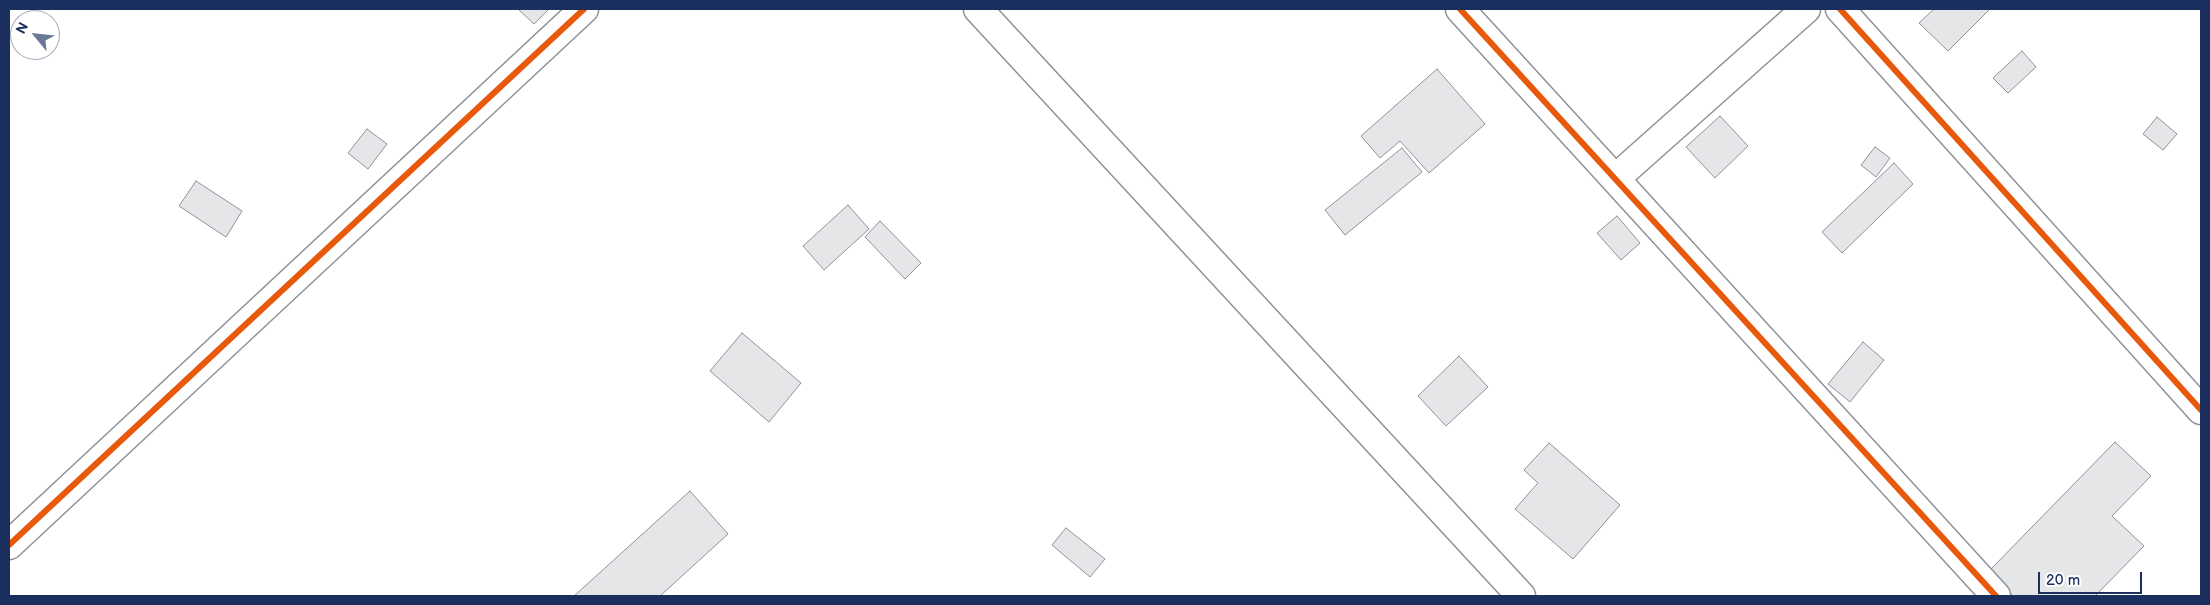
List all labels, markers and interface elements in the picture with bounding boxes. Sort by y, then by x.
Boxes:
north arrow [10,10,60,60]
text: N [12,20,32,37]
scale bar [2040,562,2144,594]
text: 20 m [2046,571,2080,590]

